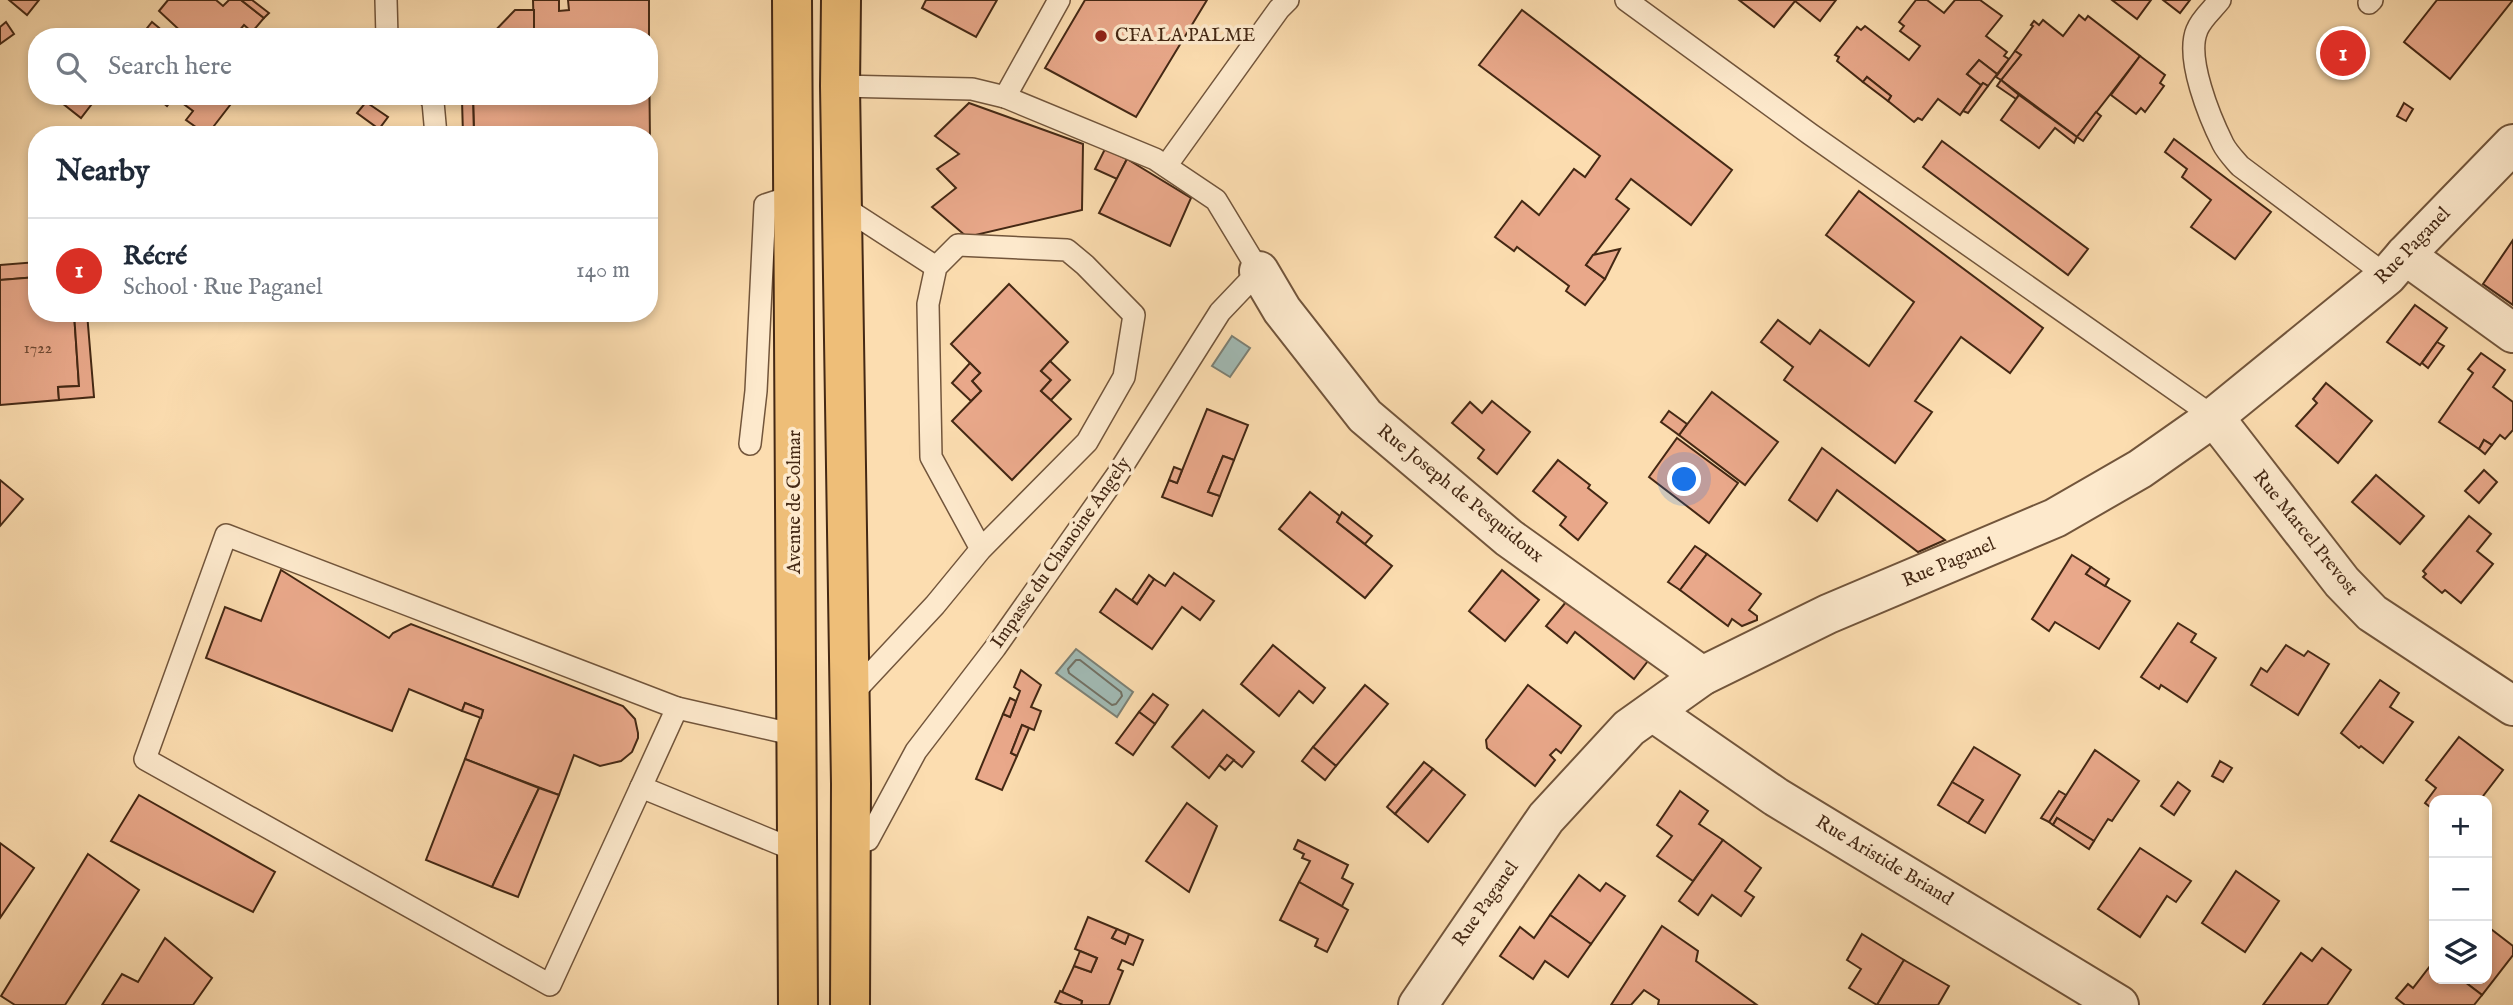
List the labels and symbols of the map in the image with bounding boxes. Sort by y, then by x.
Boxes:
place label: CFA LA PALME [1115,24,1255,48]
pin: 1 [2320,27,2366,79]
marker: CFA LA PALME [1093,28,1109,44]
street label: Rue Paganel [2370,202,2456,290]
house number: 1722 [24,339,52,359]
street label: Rue Joseph de Pesquidoux [1372,419,1548,569]
street label: Avenue de Colmar [783,430,807,575]
street label: Impasse du Chanoine Angely [986,452,1137,653]
your location [1667,462,1701,496]
street label: Rue Marcel Prevost [2247,465,2363,601]
street label: Rue Paganel [1899,532,2000,593]
street label: Rue Aristide Briand [1811,810,1958,912]
street label: Rue Paganel [1448,856,1525,951]

